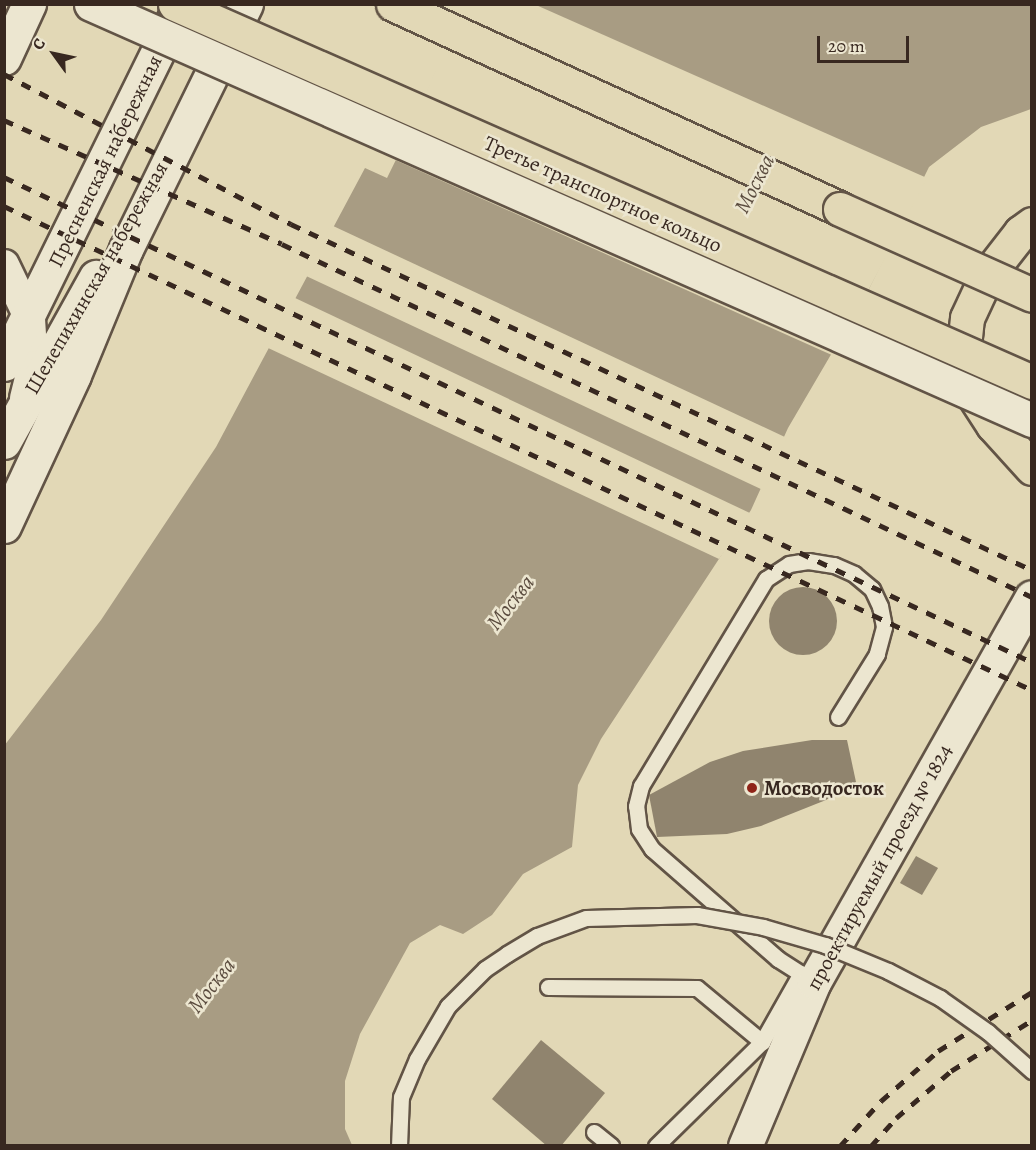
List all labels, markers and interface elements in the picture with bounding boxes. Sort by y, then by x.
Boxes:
north arrow [24,24,84,84]
scale bar [820,24,912,62]
text: С [27,34,51,54]
text: 20 m [828,34,865,58]
street label: Пресненская набережная [43,51,167,271]
street label: Третье транспортное кольцо [480,130,726,258]
water label: Москва [729,150,781,218]
street label: Шелепихинская набережная [19,157,173,399]
water label: Москва [481,570,541,636]
street label: проектируемый проезд № 1824 [801,740,957,994]
place label: Мосводосток [764,775,884,801]
marker: Мосводосток [745,781,759,795]
water label: Москва [182,953,242,1019]

